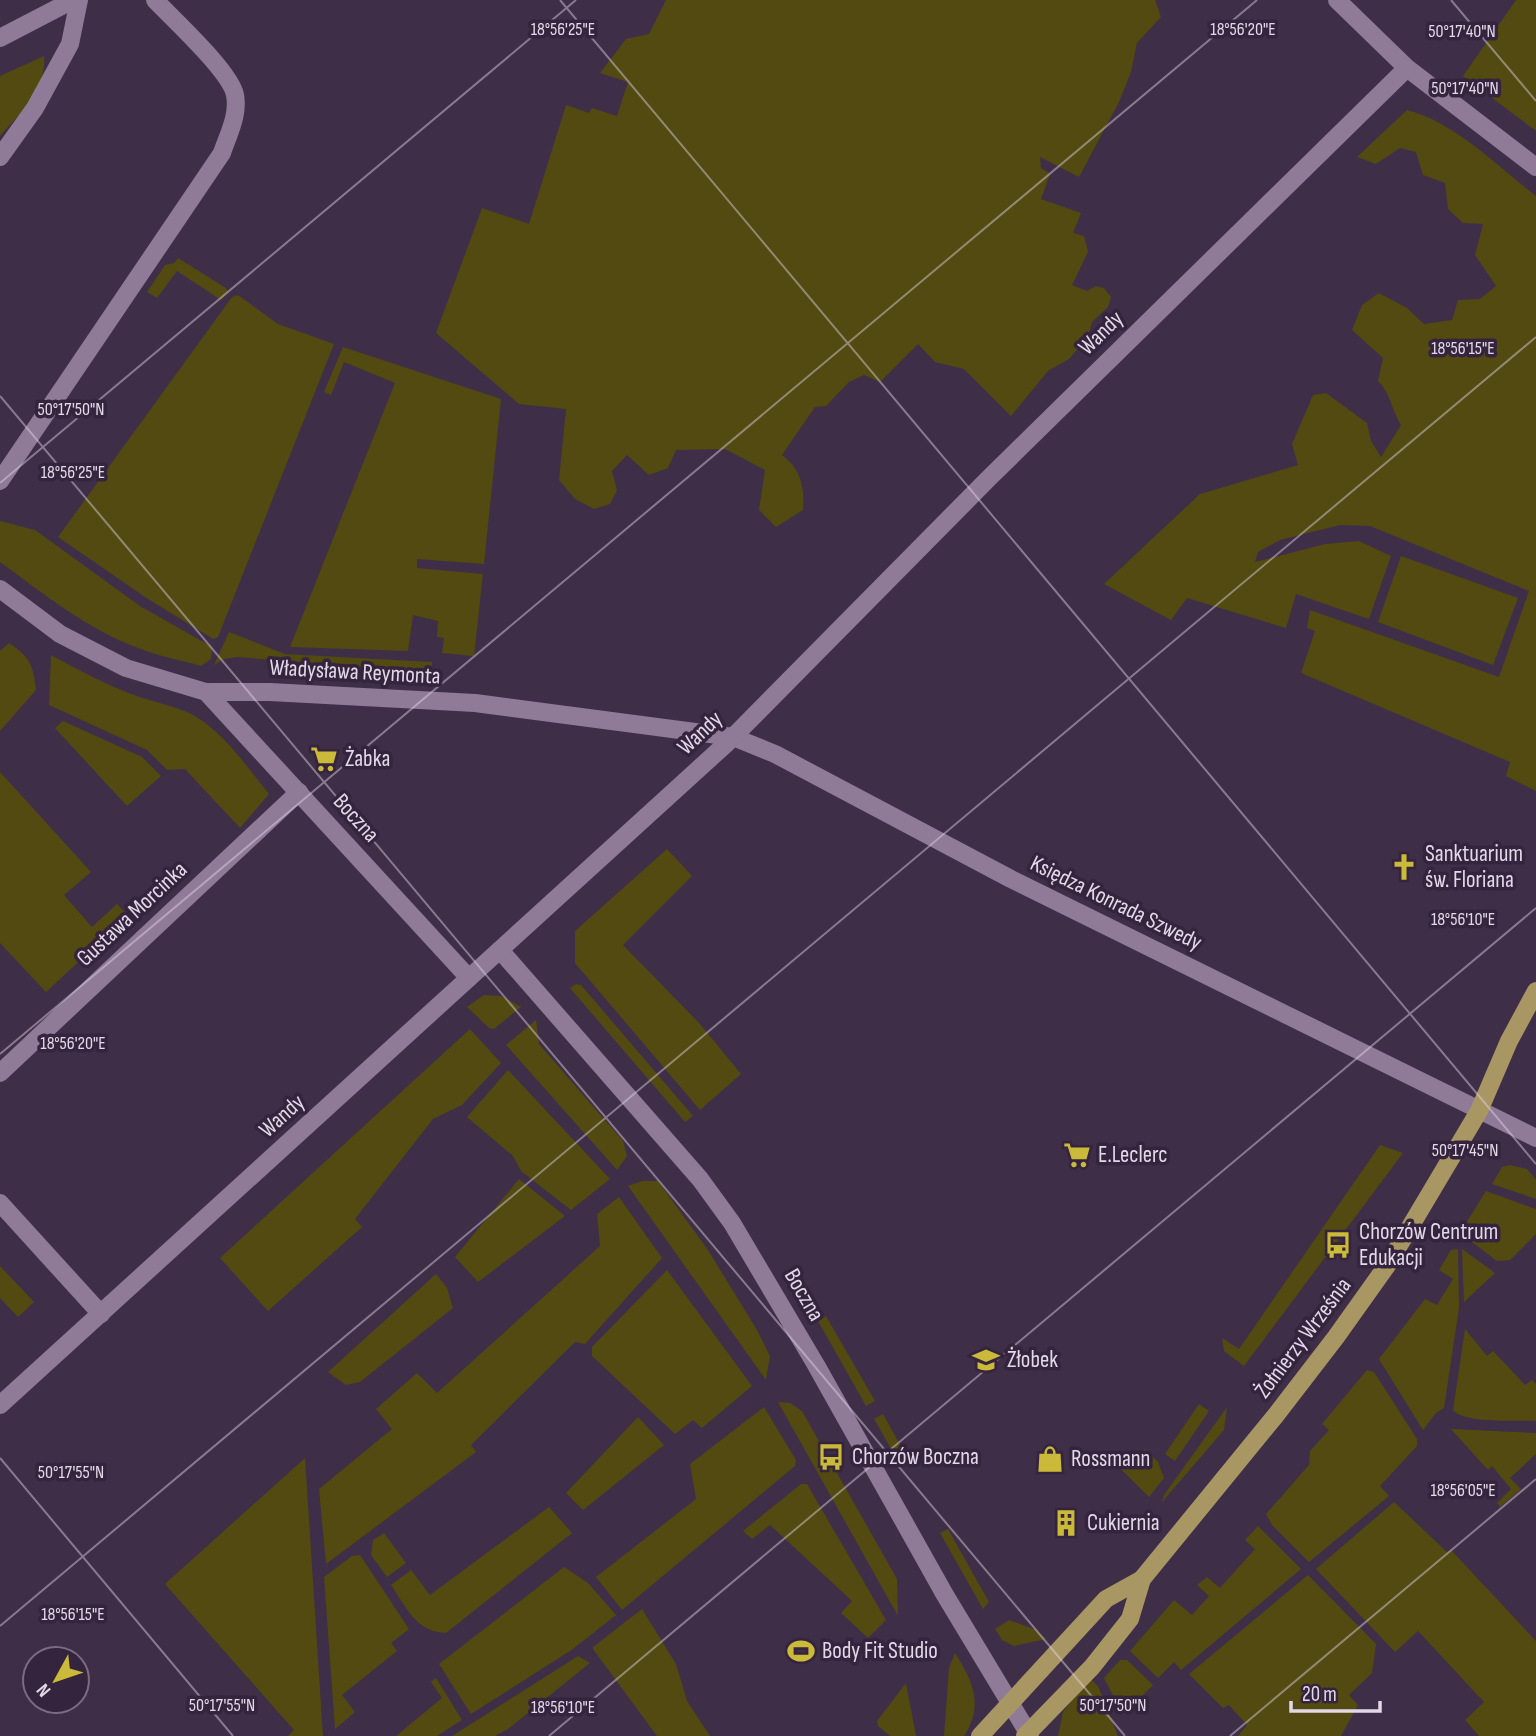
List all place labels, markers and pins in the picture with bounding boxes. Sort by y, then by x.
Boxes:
supermarket icon: Żabka [309,744,339,774]
place label: Żabka [345,745,390,773]
place label: Sanktuarium św. Floriana [1425,840,1523,894]
church icon: Sanktuarium św. Floriana [1389,852,1419,882]
supermarket icon: E.Leclerc [1062,1140,1092,1170]
place label: E.Leclerc [1098,1141,1167,1169]
place label: Chorzów Centrum Edukacji [1359,1218,1498,1272]
bus stop icon: Chorzów Centrum Edukacji [1323,1230,1353,1260]
school or university icon: Żłobek [971,1345,1001,1375]
place label: Żłobek [1007,1346,1058,1374]
bus stop icon: Chorzów Boczna [816,1442,846,1472]
place label: Chorzów Boczna [852,1443,979,1471]
shop icon: Rossmann [1035,1444,1065,1474]
place label: Rossmann [1071,1445,1150,1473]
building icon: Cukiernia [1051,1508,1081,1538]
place label: Cukiernia [1087,1509,1160,1537]
sports icon: Body Fit Studio [786,1636,816,1666]
place label: Body Fit Studio [822,1637,938,1665]

